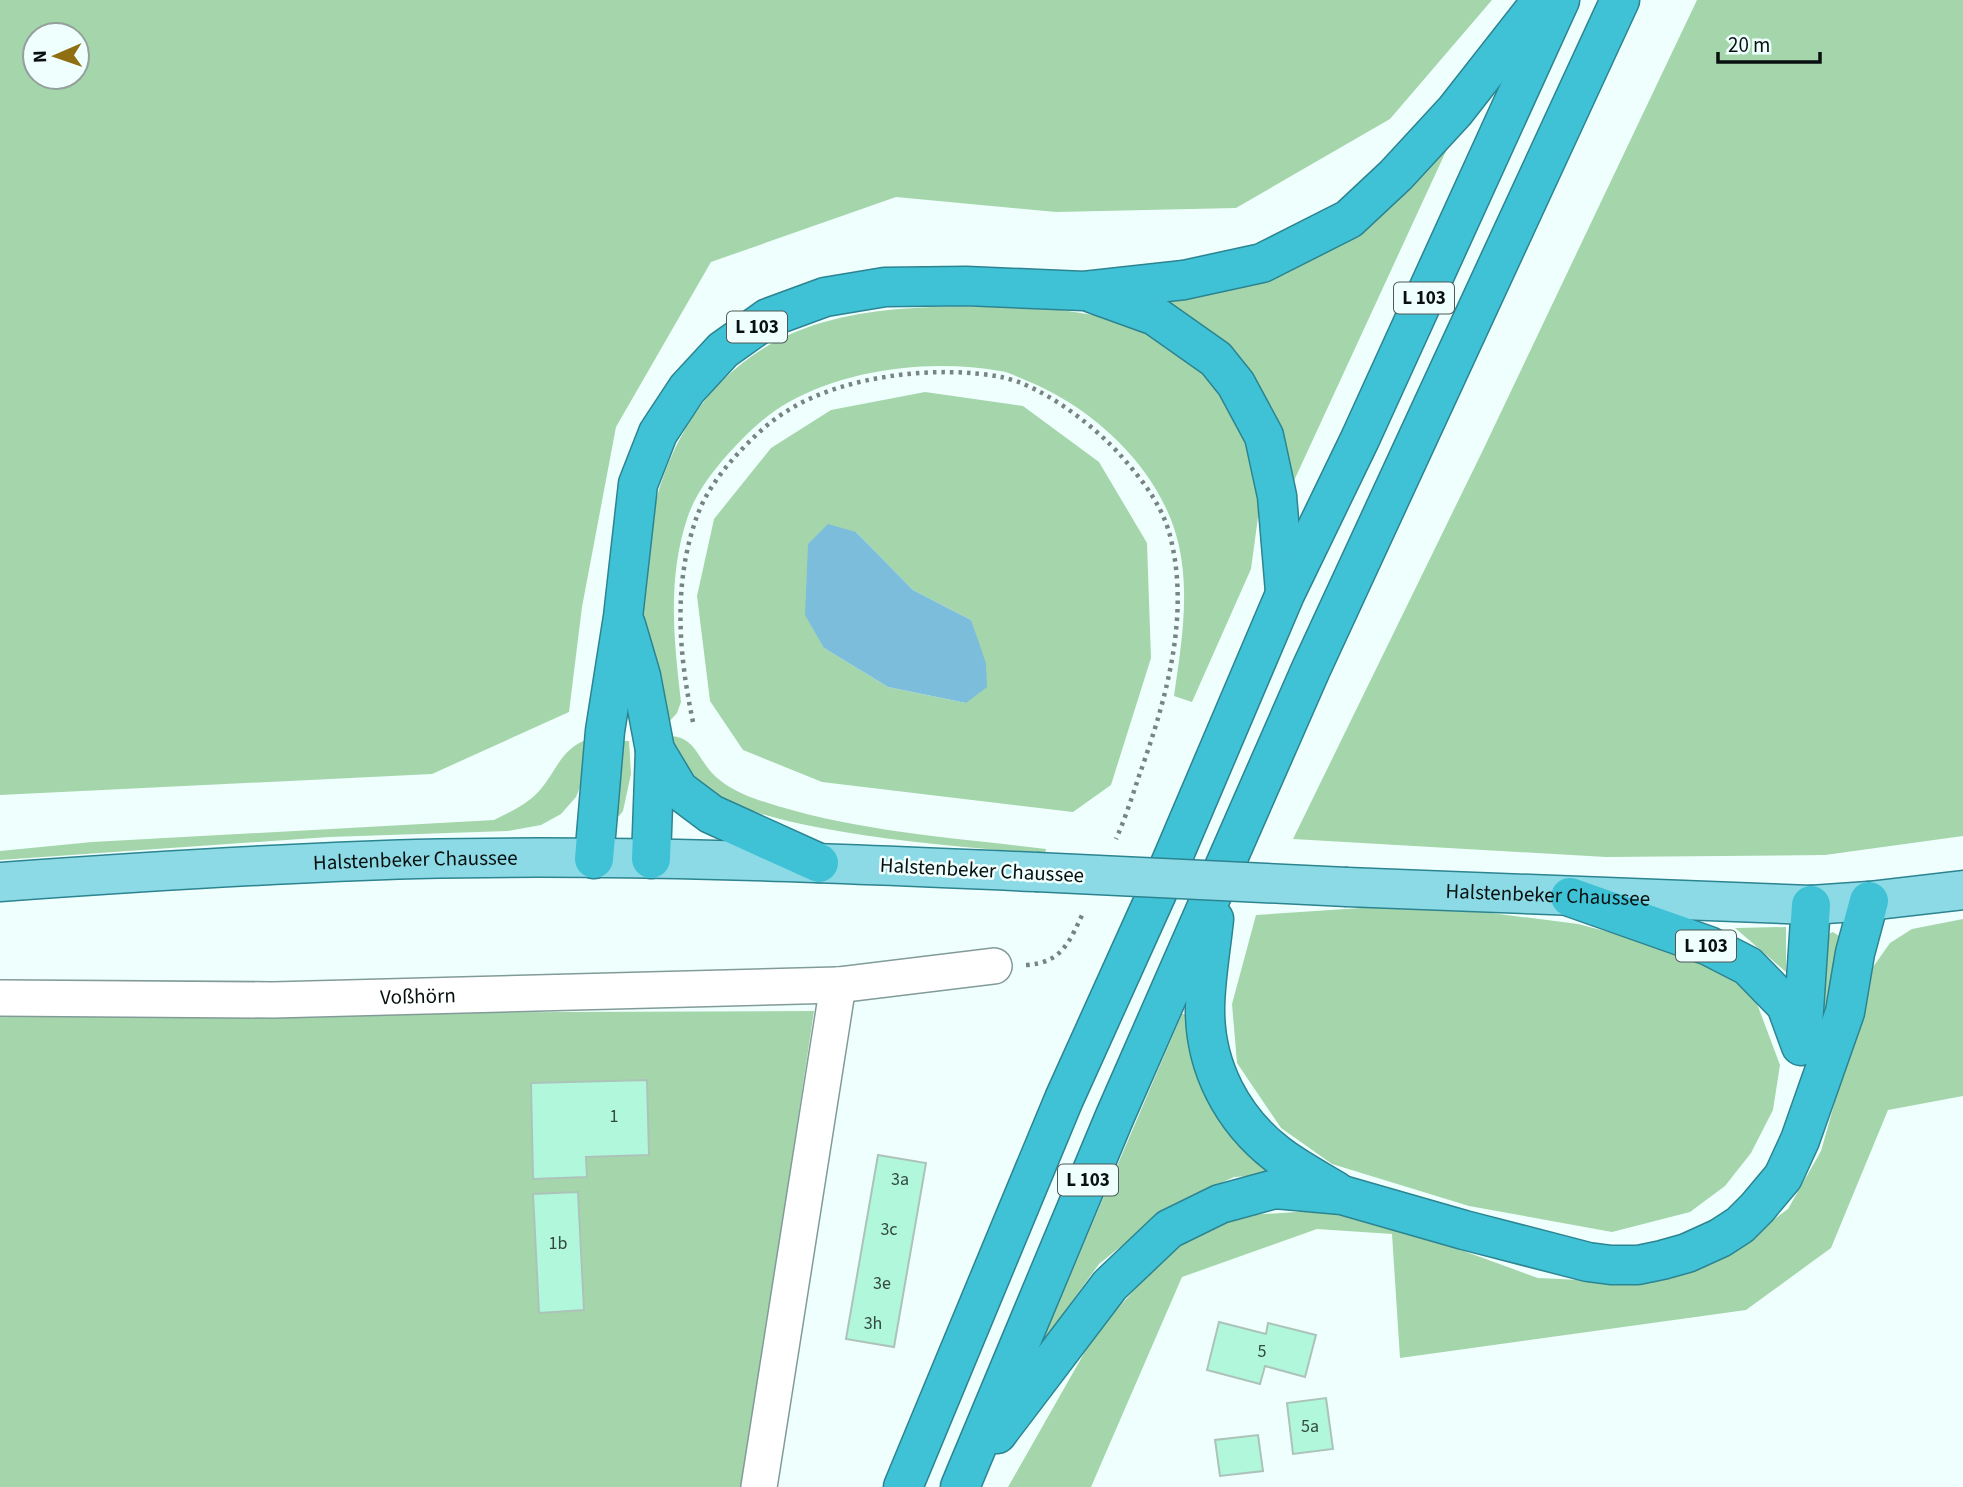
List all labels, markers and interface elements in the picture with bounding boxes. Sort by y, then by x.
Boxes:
north arrow [21,21,91,91]
scale bar [1718,21,1820,65]
text: 20 m [1728,30,1770,60]
text: N [27,50,54,63]
road number: L 103 [1394,282,1454,314]
road number: L 103 [727,312,787,342]
street label: Halstenbeker Chaussee [312,843,518,878]
street label: Halstenbeker Chaussee [879,850,1085,890]
street label: Halstenbeker Chaussee [1445,876,1651,914]
road number: L 103 [1676,930,1736,962]
street label: Voßhörn [380,980,456,1012]
house number: 1 [610,1104,618,1129]
road number: L 103 [1058,1164,1118,1196]
house number: 3a [891,1167,909,1192]
house number: 3c [880,1217,898,1242]
house number: 1b [549,1231,567,1256]
house number: 3e [873,1271,891,1296]
house number: 3h [864,1311,882,1336]
house number: 5 [1258,1339,1267,1364]
house number: 5a [1301,1414,1319,1439]

